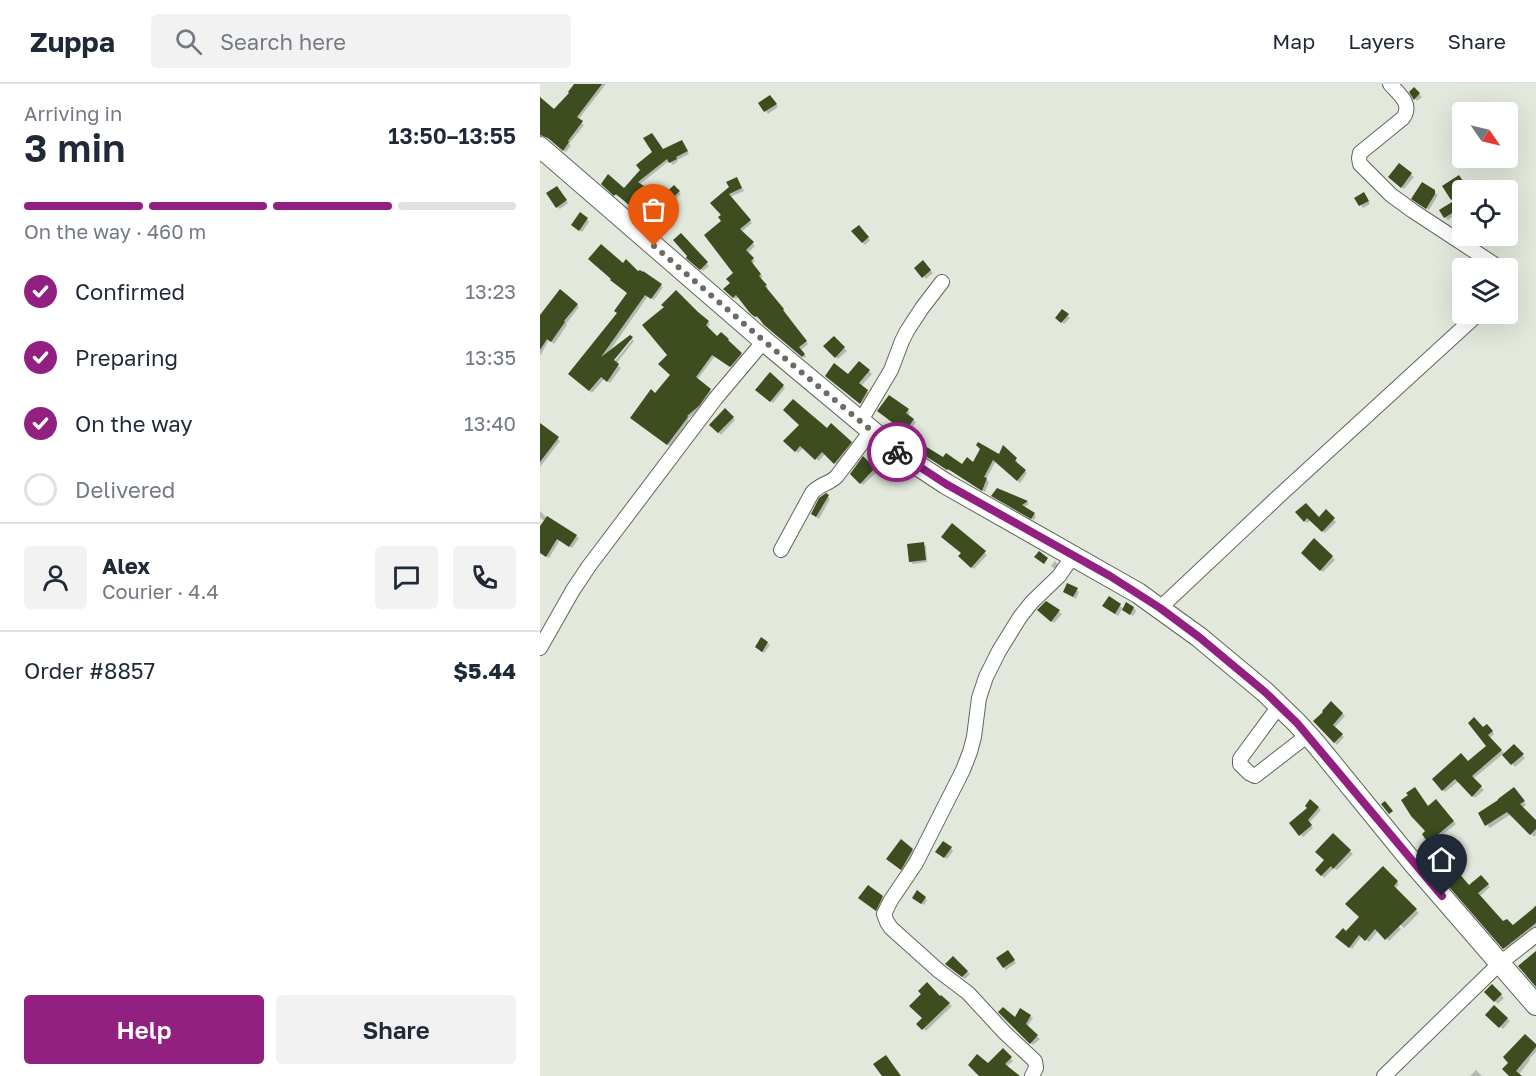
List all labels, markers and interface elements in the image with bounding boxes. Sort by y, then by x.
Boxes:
search box [151,14,571,68]
text: Zuppa [30,25,115,58]
icon: search [172,25,205,58]
text: Search here [220,28,346,55]
text: Map [1272,28,1315,54]
text: Layers [1348,28,1415,54]
text: Share [1448,28,1506,54]
text: Arriving in [24,101,122,125]
north arrow [1452,102,1518,168]
map controls [1452,102,1518,324]
text: 13:50–13:55 [388,122,516,149]
text: 3 min [24,124,126,171]
button: locate [1452,180,1518,246]
pin [628,184,679,246]
icon: bag [637,193,670,226]
text: On the way · 460 m [24,219,206,243]
button: layers [1452,258,1518,324]
icon: check [24,275,57,308]
text: Confirmed [75,278,185,305]
text: 13:23 [465,279,516,303]
icon: check [24,341,57,374]
text: Preparing [75,344,178,371]
text: 13:35 [465,345,516,369]
icon: check [24,407,57,440]
text: On the way [75,410,193,437]
text: 13:40 [464,411,516,435]
courier [867,422,927,482]
icon: bike [881,436,914,469]
text: Delivered [75,476,175,503]
button: person [24,546,87,609]
button: chat [375,546,438,609]
button: phone [453,546,516,609]
text: Alex [102,552,150,579]
text: Courier · 4.4 [102,579,219,603]
text: Order #8857 [24,657,155,684]
text: $5.44 [453,657,516,684]
pin [1416,834,1467,896]
icon: home [1425,843,1458,876]
button: Help [24,995,264,1064]
button: Share [276,995,516,1064]

